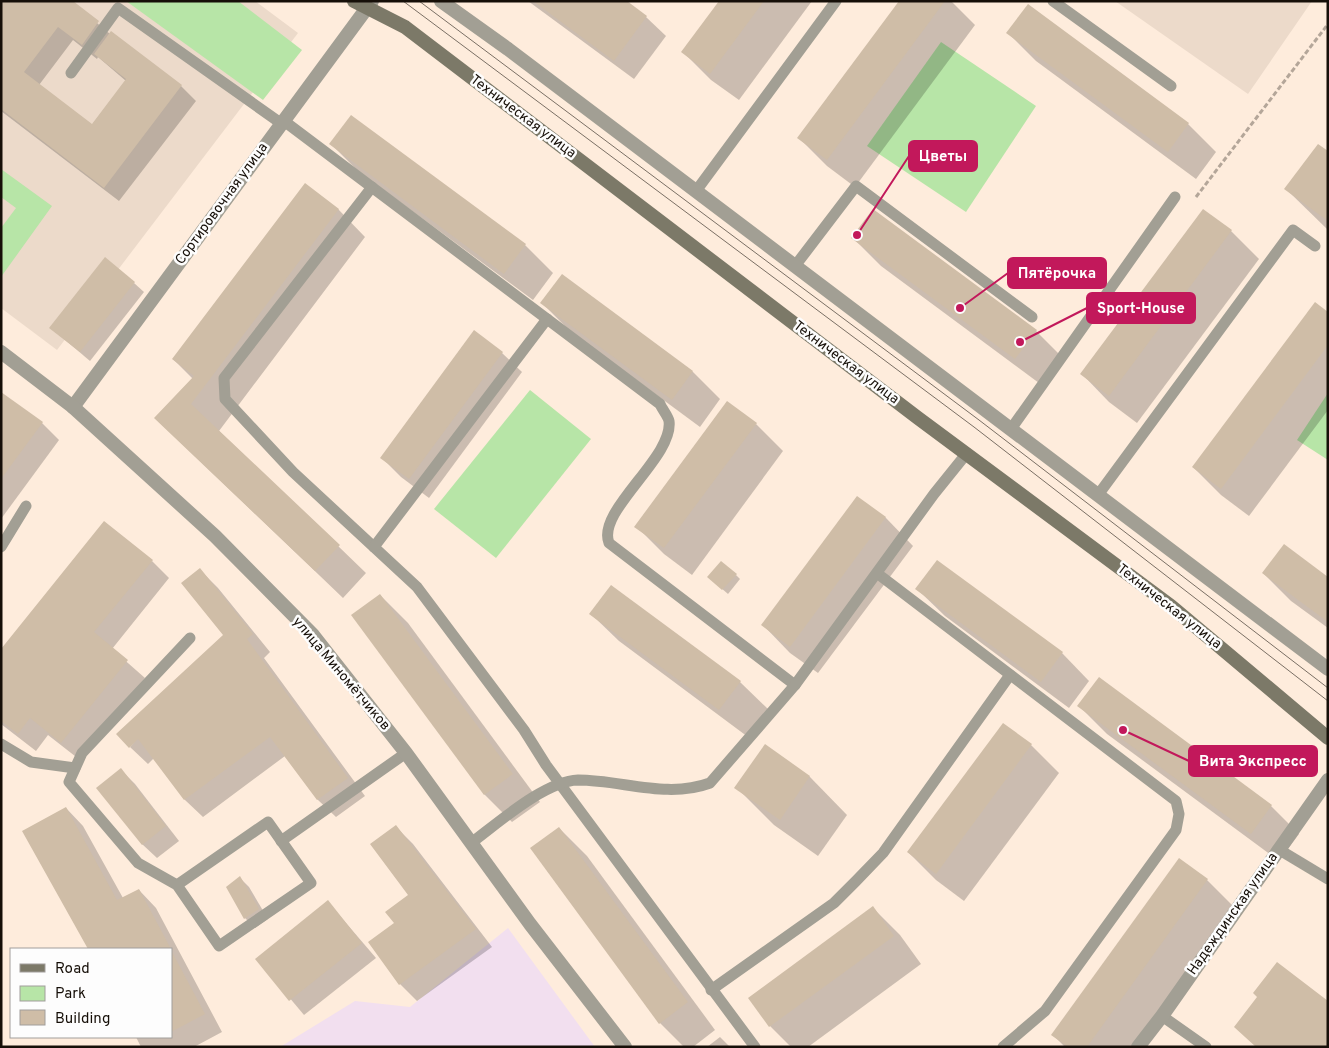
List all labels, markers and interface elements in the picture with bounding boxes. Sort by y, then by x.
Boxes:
street label: Техническая улица [467,72,579,162]
street label: Сортировочная улица [172,140,272,268]
callout: Цветы [909,141,977,171]
text: Цветы [919,148,967,167]
callout: Пятёрочка [1008,258,1106,288]
text: Пятёрочка [1018,265,1096,284]
callout: Sport-House [1087,293,1195,323]
text: Sport-House [1097,300,1185,319]
street label: Техническая улица [790,318,902,408]
street label: Техническая улица [1113,561,1225,653]
street label: улица Миномётчиков [288,614,394,734]
callout: Вита Экспресс [1189,746,1317,776]
text: Вита Экспресс [1199,753,1307,772]
street label: Надеждинская улица [1184,849,1282,979]
legend [10,948,172,1038]
text: Road [55,960,90,979]
text: Park [55,985,86,1004]
text: Building [55,1010,110,1029]

